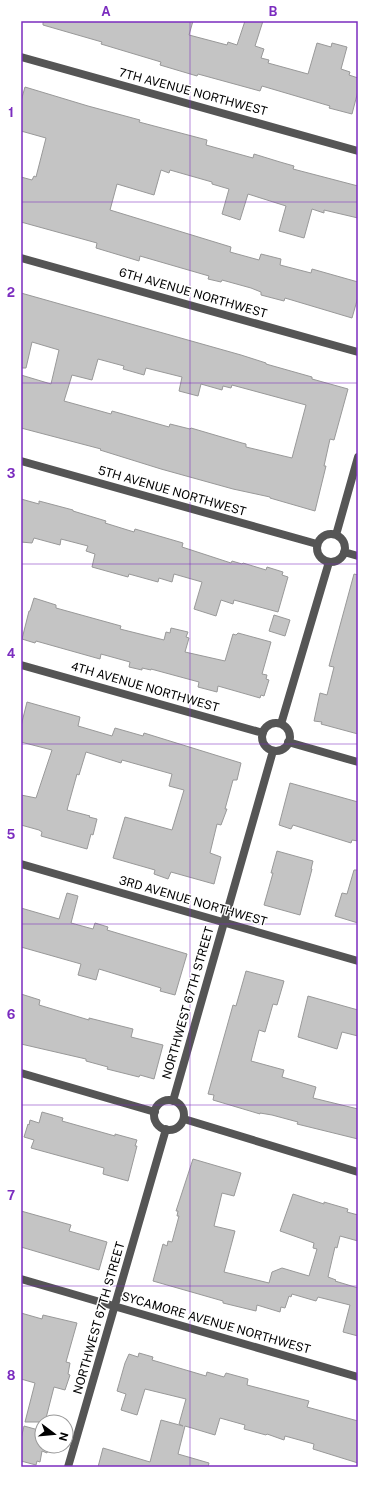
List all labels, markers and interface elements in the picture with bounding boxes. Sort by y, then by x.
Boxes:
text: A [101,4,111,19]
text: B [269,4,278,19]
street label: 7TH AVENUE NORTHWEST [117,65,269,119]
text: 1 [8,105,14,120]
street label: 6TH AVENUE NORTHWEST [117,265,269,321]
text: 2 [7,285,15,300]
street label: 5TH AVENUE NORTHWEST [96,463,248,519]
text: 3 [7,466,16,481]
text: 4 [7,646,16,661]
street label: 4TH AVENUE NORTHWEST [69,659,221,715]
text: 5 [7,827,16,842]
street label: 3RD AVENUE NORTHWEST [117,873,269,929]
street label: NORTHWEST 67TH STREET [159,925,217,1081]
text: 6 [7,1007,16,1022]
text: 7 [7,1188,15,1203]
street label: NORTHWEST 67TH STREET [70,1240,128,1396]
street label: SYCAMORE AVENUE NORTHWEST [120,1289,312,1357]
text: 8 [7,1368,16,1383]
north arrow [34,1414,74,1454]
text: N [57,1431,71,1443]

